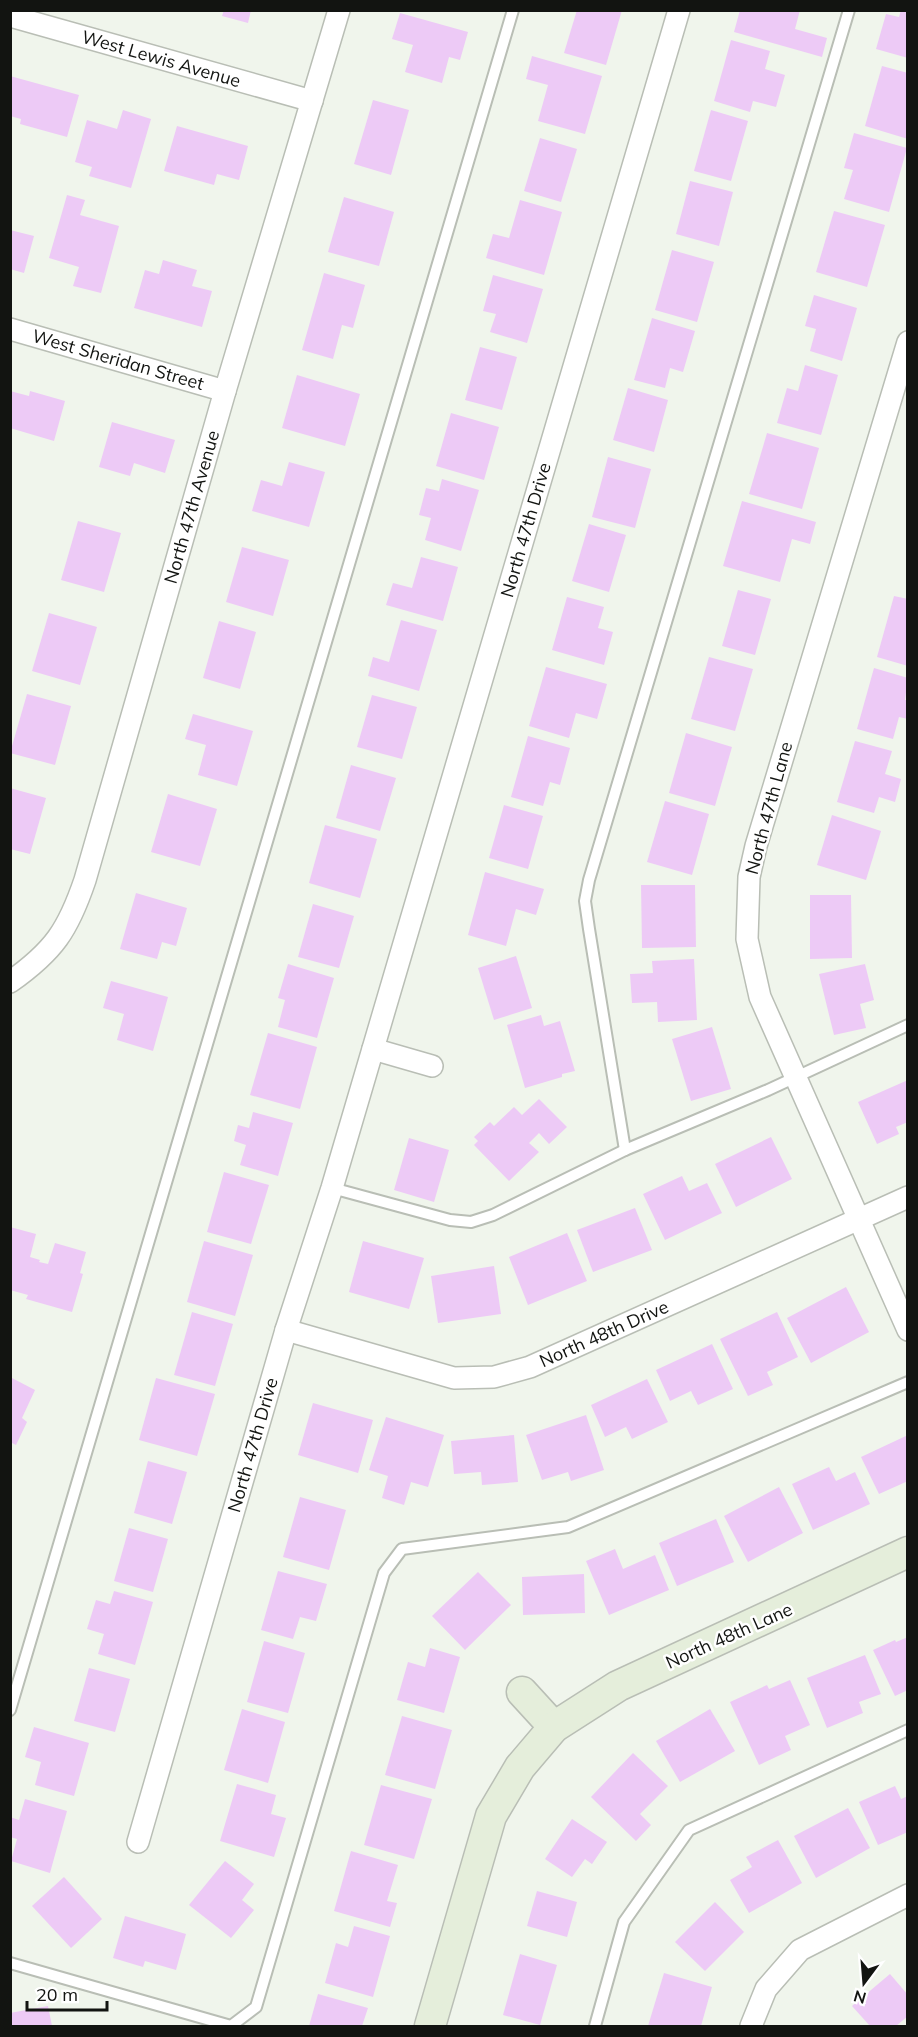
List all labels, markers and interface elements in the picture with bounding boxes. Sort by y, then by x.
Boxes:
street label: West Lewis Avenue [79,25,243,92]
street label: West Sheridan Street [30,324,207,395]
street label: North 47th Avenue [159,428,224,586]
street label: North 47th Drive [495,460,556,600]
street label: North 47th Lane [740,739,797,877]
street label: North 48th Drive [536,1295,672,1372]
street label: North 47th Drive [222,1375,283,1515]
street label: North 48th Lane [662,1597,796,1674]
north arrow [834,1953,894,2013]
scale bar [27,1974,106,2012]
text: 20 m [36,1983,78,2006]
text: N [851,1986,868,2009]

